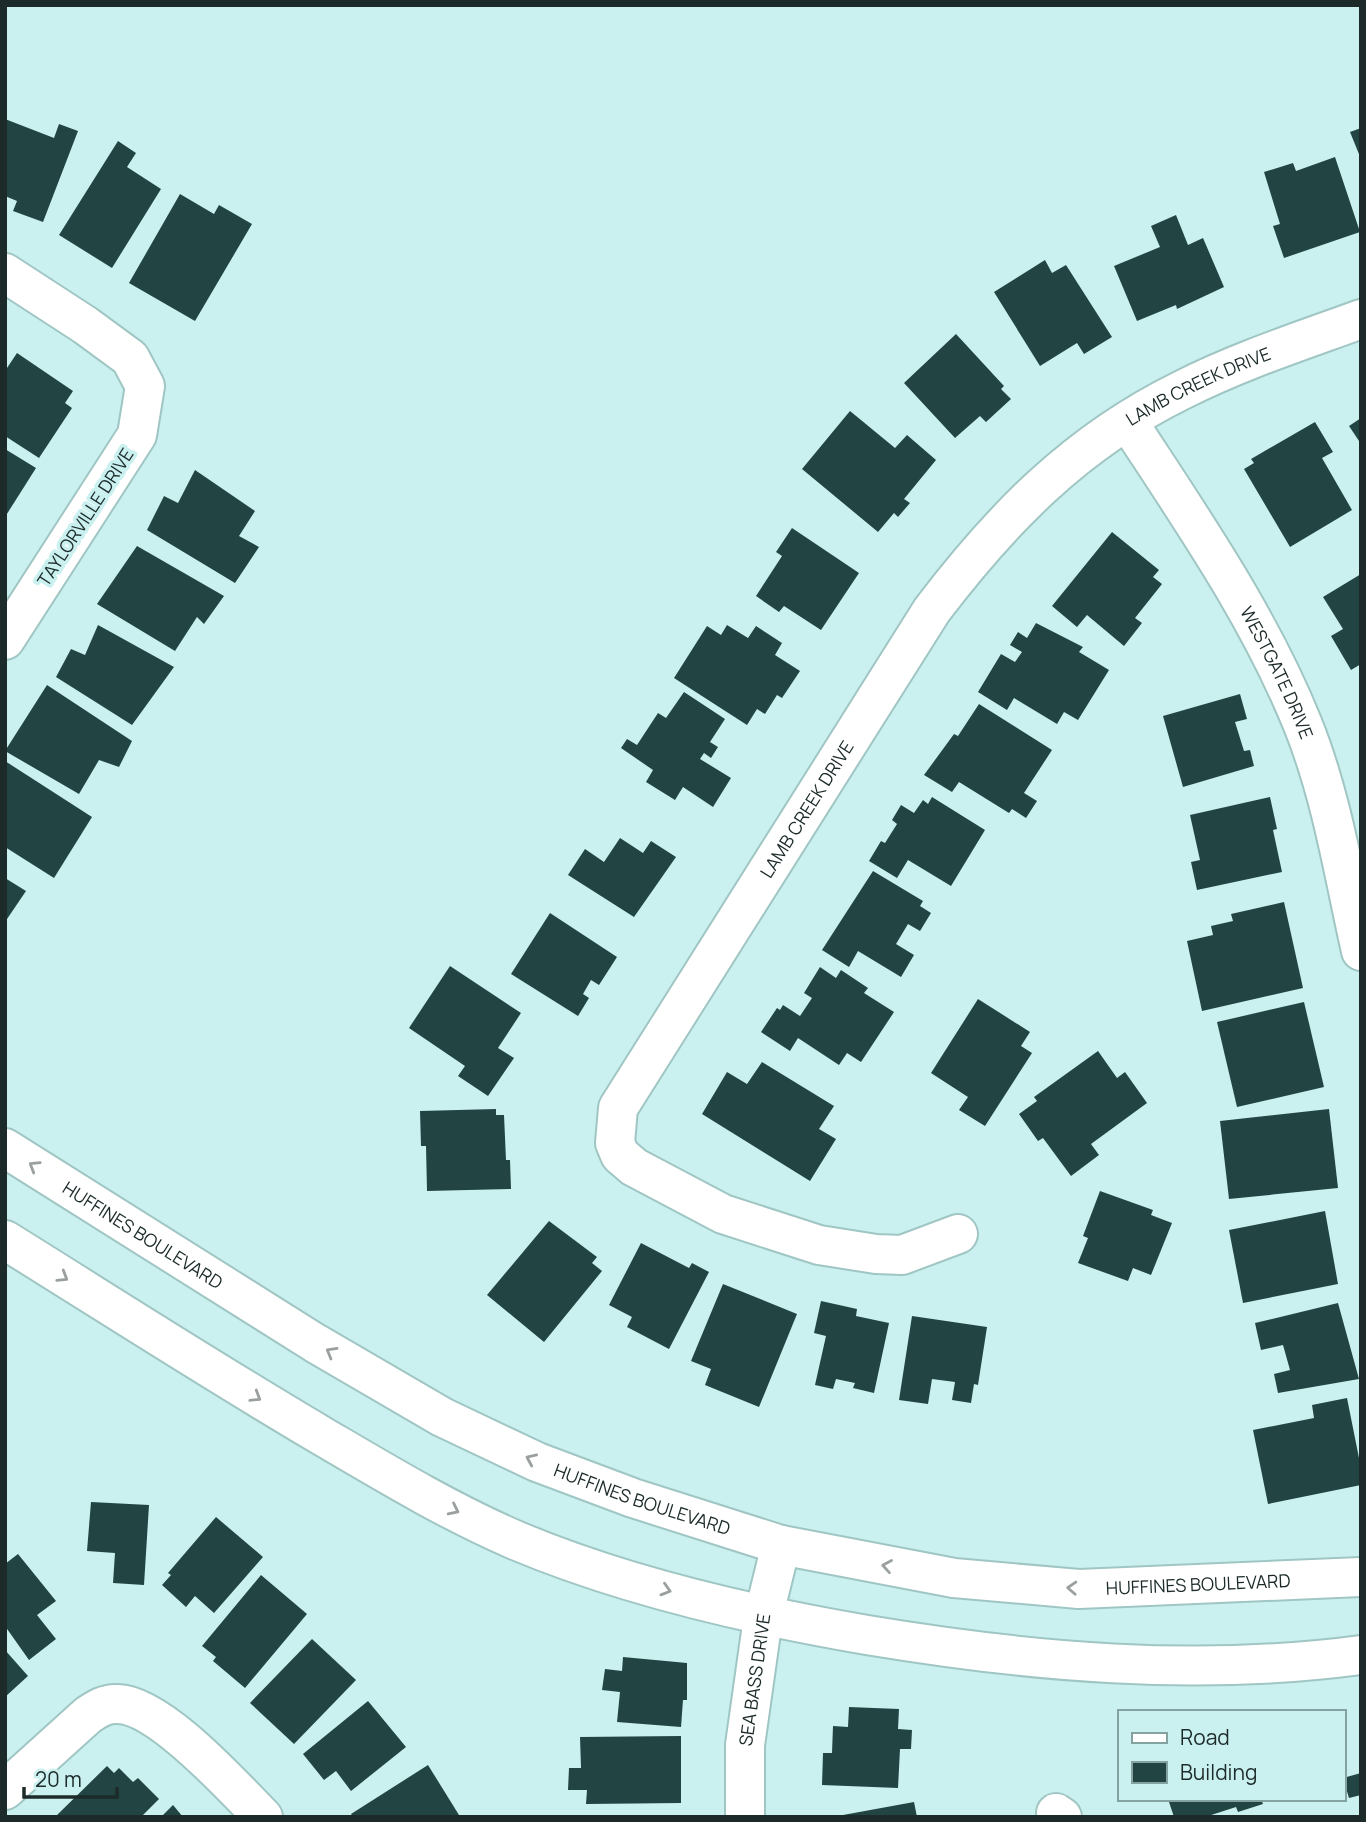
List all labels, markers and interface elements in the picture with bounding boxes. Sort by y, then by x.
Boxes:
street label: LAMB CREEK DRIVE [1121,341,1274,431]
street label: TAYLORVILLE DRIVE [31,443,139,591]
street label: WESTGATE DRIVE [1235,602,1319,742]
street label: LAMB CREEK DRIVE [754,736,859,882]
one-way arrow [29,1161,42,1174]
street label: HUFFINES BOULEVARD [58,1175,228,1294]
one-way arrow [56,1268,69,1281]
one-way arrow [325,1347,338,1360]
one-way arrow [249,1389,262,1402]
one-way arrow [526,1453,538,1467]
street label: HUFFINES BOULEVARD [551,1458,733,1540]
one-way arrow [447,1501,459,1515]
one-way arrow [881,1559,893,1574]
street label: HUFFINES BOULEVARD [1105,1568,1291,1600]
one-way arrow [1067,1581,1078,1596]
one-way arrow [660,1582,672,1597]
street label: SEA BASS DRIVE [733,1612,776,1747]
legend [1118,1710,1345,1801]
text: Road [1180,1723,1230,1751]
scale bar [24,1756,117,1800]
text: Building [1180,1758,1257,1786]
text: 20 m [35,1765,82,1793]

